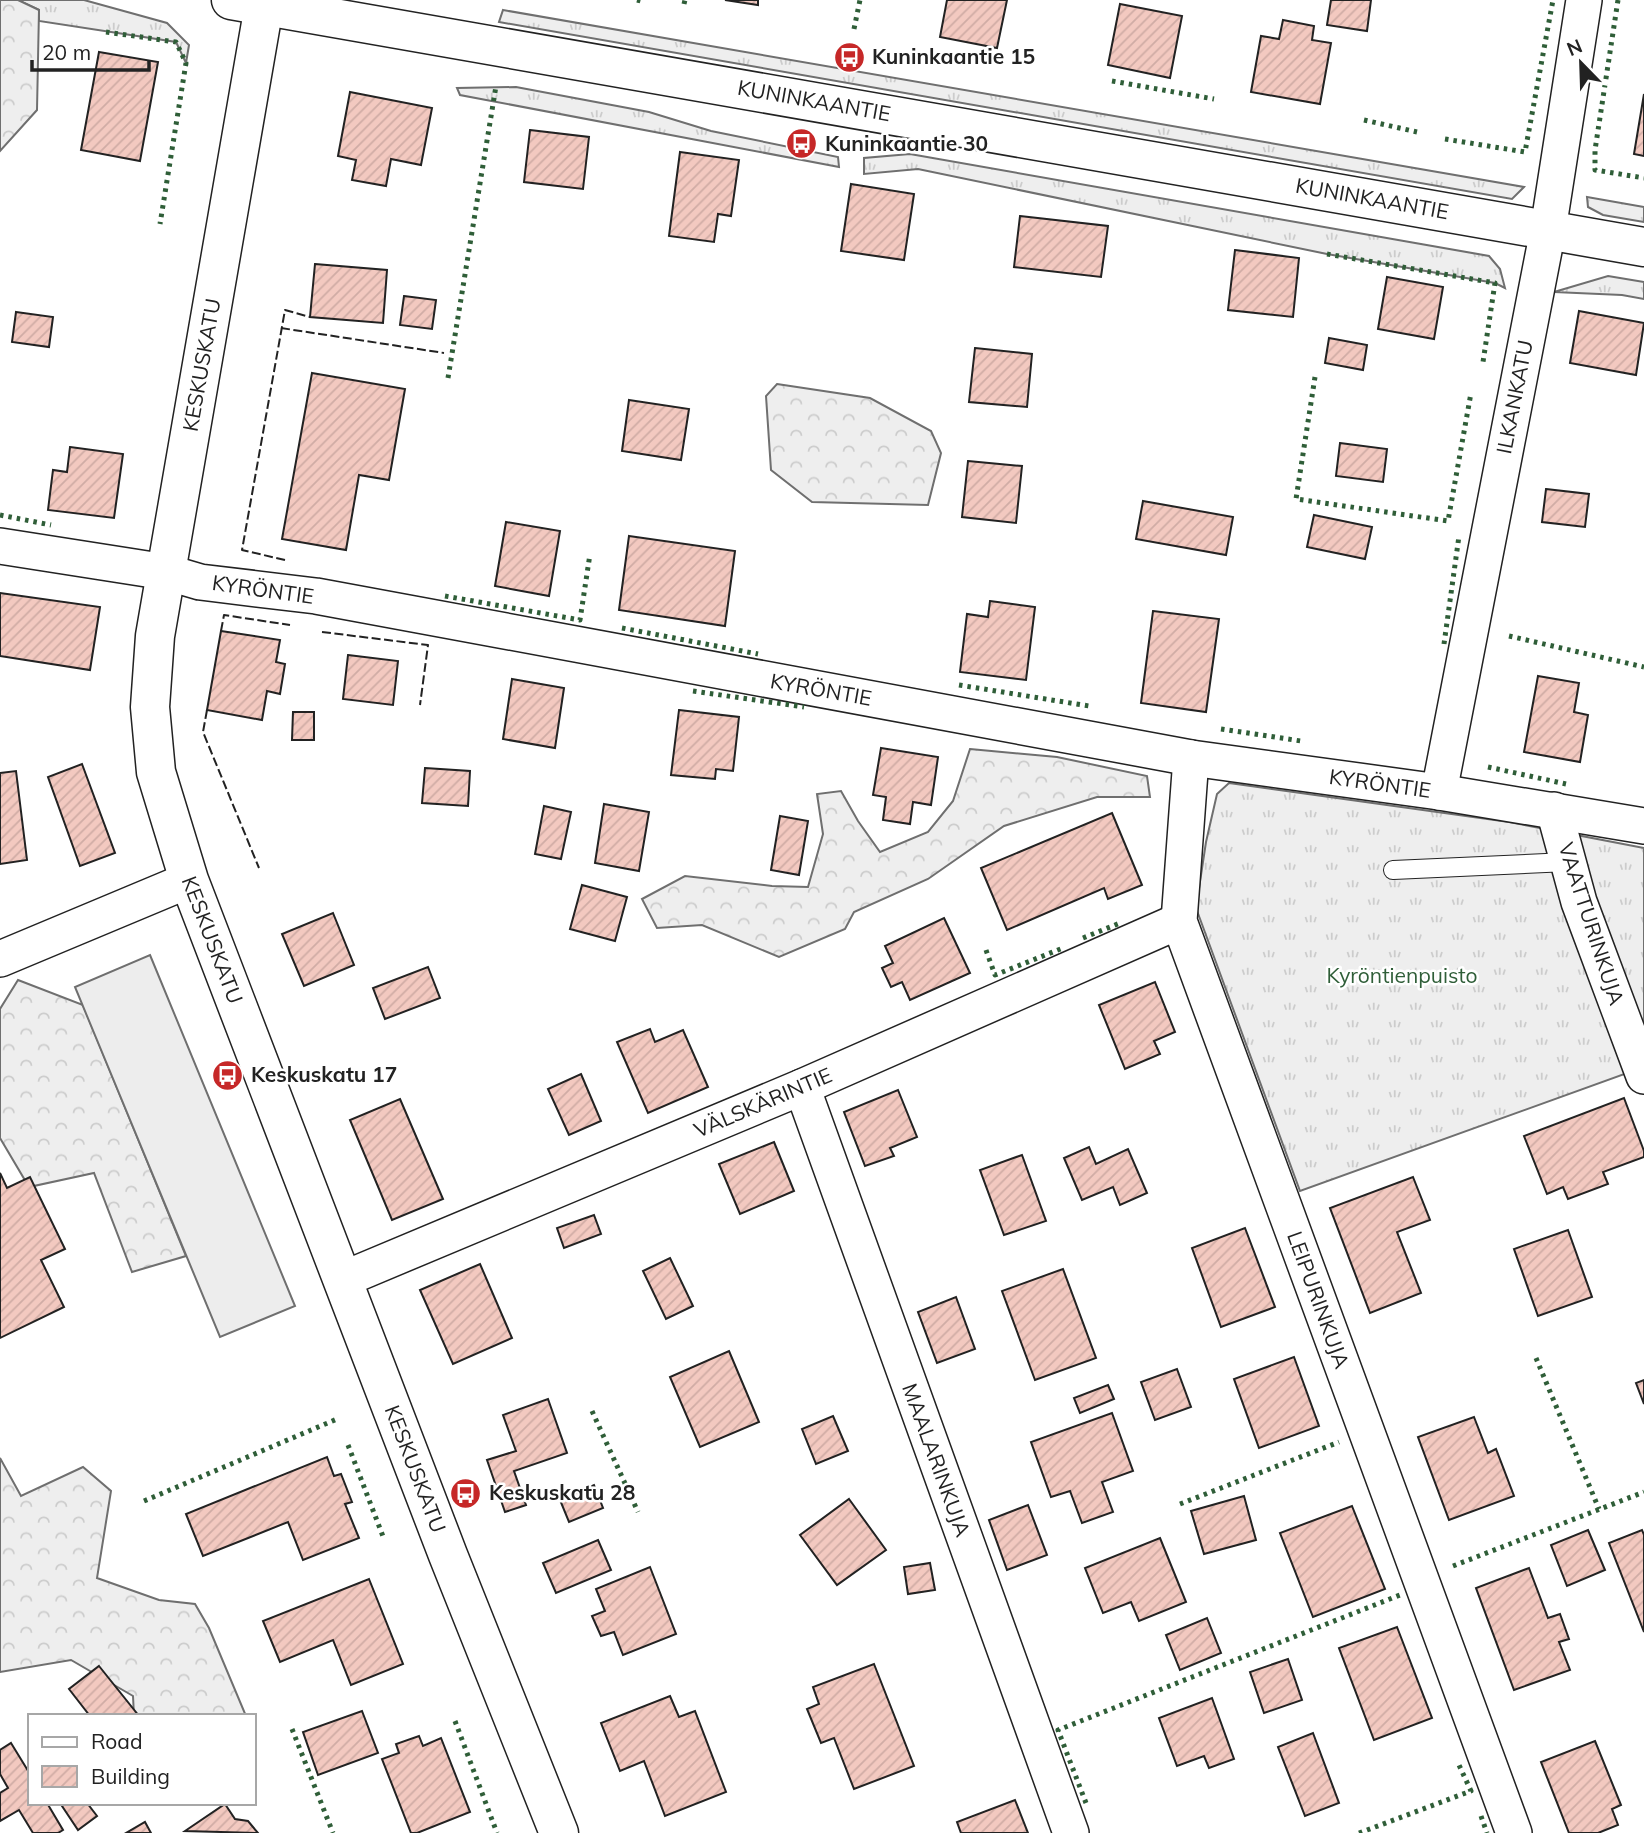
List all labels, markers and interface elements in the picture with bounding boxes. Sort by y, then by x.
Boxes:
scale bar [32,28,149,72]
north arrow [1546,28,1616,98]
text: N [1563,34,1586,61]
text: 20 m [42,39,91,65]
bus stop icon: Kuninkaantie 15 [832,40,866,74]
place label: Kuninkaantie 15 [872,43,1035,69]
street label: KUNINKAANTIE [736,74,893,126]
bus stop icon: Kuninkaantie 30 [785,127,819,161]
place label: Kuninkaantie 30 [825,130,988,156]
street label: KUNINKAANTIE [1294,172,1451,224]
street label: KESKUSKATU [177,296,226,433]
street label: ILKANKATU [1490,338,1538,456]
street label: KYRÖNTIE [211,569,316,609]
street label: KYRÖNTIE [768,667,874,711]
street label: KYRÖNTIE [1328,763,1433,803]
street label: VAATTURINKUJA [1553,839,1631,1009]
street label: KESKUSKATU [177,872,249,1007]
park label: Kyröntienpuisto [1326,962,1478,988]
bus stop icon: Keskuskatu 17 [211,1058,245,1092]
place label: Keskuskatu 17 [251,1061,397,1087]
street label: VÄLSKÄRINTIE [690,1061,836,1143]
street label: LEIPURINKUJA [1282,1228,1356,1372]
street label: MAALARINKUJA [897,1379,977,1540]
street label: KESKUSKATU [380,1401,452,1536]
bus stop icon: Keskuskatu 28 [449,1476,483,1510]
place label: Keskuskatu 28 [489,1479,635,1505]
legend [28,1714,256,1805]
text: Road [91,1728,142,1754]
text: Building [91,1763,170,1789]

